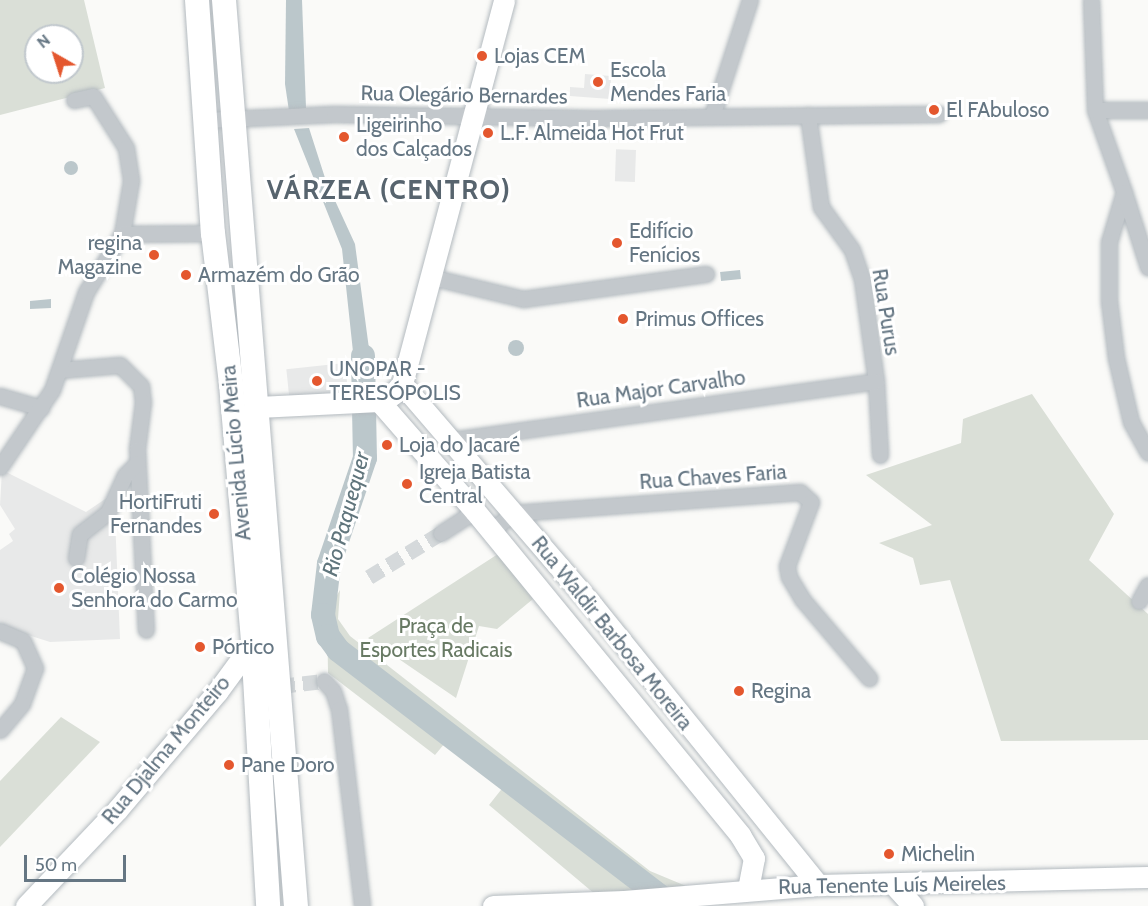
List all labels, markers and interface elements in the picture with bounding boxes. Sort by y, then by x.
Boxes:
north arrow [24,24,84,84]
text: N [33,30,54,52]
place label: Lojas CEM [494,43,585,69]
marker: Lojas CEM [475,49,489,63]
place label: Escola Mendes Faria [610,57,726,107]
marker: Escola Mendes Faria [591,75,605,89]
street label: Rua Olegário Bernardes [360,81,568,109]
place label: El FAbuloso [946,97,1049,123]
marker: El FAbuloso [927,103,941,117]
place label: Ligeirinho dos Calçados [356,112,472,162]
place label: L.F. Almeida Hot Frut [500,120,684,146]
marker: L.F. Almeida Hot Frut [481,126,495,140]
marker: Ligeirinho dos Calçados [337,130,351,144]
district label: VÁRZEA (CENTRO) [267,174,511,206]
place label: Edifício Fenícios [629,218,700,268]
place label: regina Magazine [58,230,142,280]
marker: Edifício Fenícios [610,236,624,250]
marker: regina Magazine [147,248,161,262]
place label: Armazém do Grão [198,262,360,288]
street label: Rua Purus [867,267,905,357]
marker: Armazém do Grão [179,268,193,282]
place label: Primus Offices [635,306,764,332]
marker: Primus Offices [616,312,630,326]
place label: UNOPAR - TERESÓPOLIS [329,356,461,406]
street label: Avenida Lúcio Meira [216,364,256,542]
street label: Rua Major Carvalho [575,365,747,413]
marker: UNOPAR - TERESÓPOLIS [310,374,324,388]
place label: Loja do Jacaré [399,432,520,458]
marker: Loja do Jacaré [380,438,394,452]
water label: Rio Paquequer [317,449,375,579]
place label: Igreja Batista Central [419,459,531,509]
street label: Rua Chaves Faria [639,459,787,495]
marker: Igreja Batista Central [400,477,414,491]
place label: HortiFruti Fernandes [110,489,202,539]
marker: HortiFruti Fernandes [207,507,221,521]
street label: Rua Waldir Barbosa Moreira [526,531,698,735]
place label: Colégio Nossa Senhora do Carmo [71,563,238,613]
marker: Colégio Nossa Senhora do Carmo [52,581,66,595]
park label: Praça de Esportes Radicais [360,613,512,663]
place label: Pórtico [212,634,274,660]
marker: Pórtico [193,640,207,654]
street label: Rua Djalma Monteiro [97,671,235,829]
place label: Regina [751,678,811,704]
marker: Regina [732,684,746,698]
place label: Pane Doro [241,752,335,778]
marker: Pane Doro [222,758,236,772]
place label: Michelin [901,841,975,867]
scale bar [27,843,129,881]
marker: Michelin [882,847,896,861]
text: 50 m [35,854,77,876]
street label: Rua Tenente Luís Meireles [778,870,1006,900]

